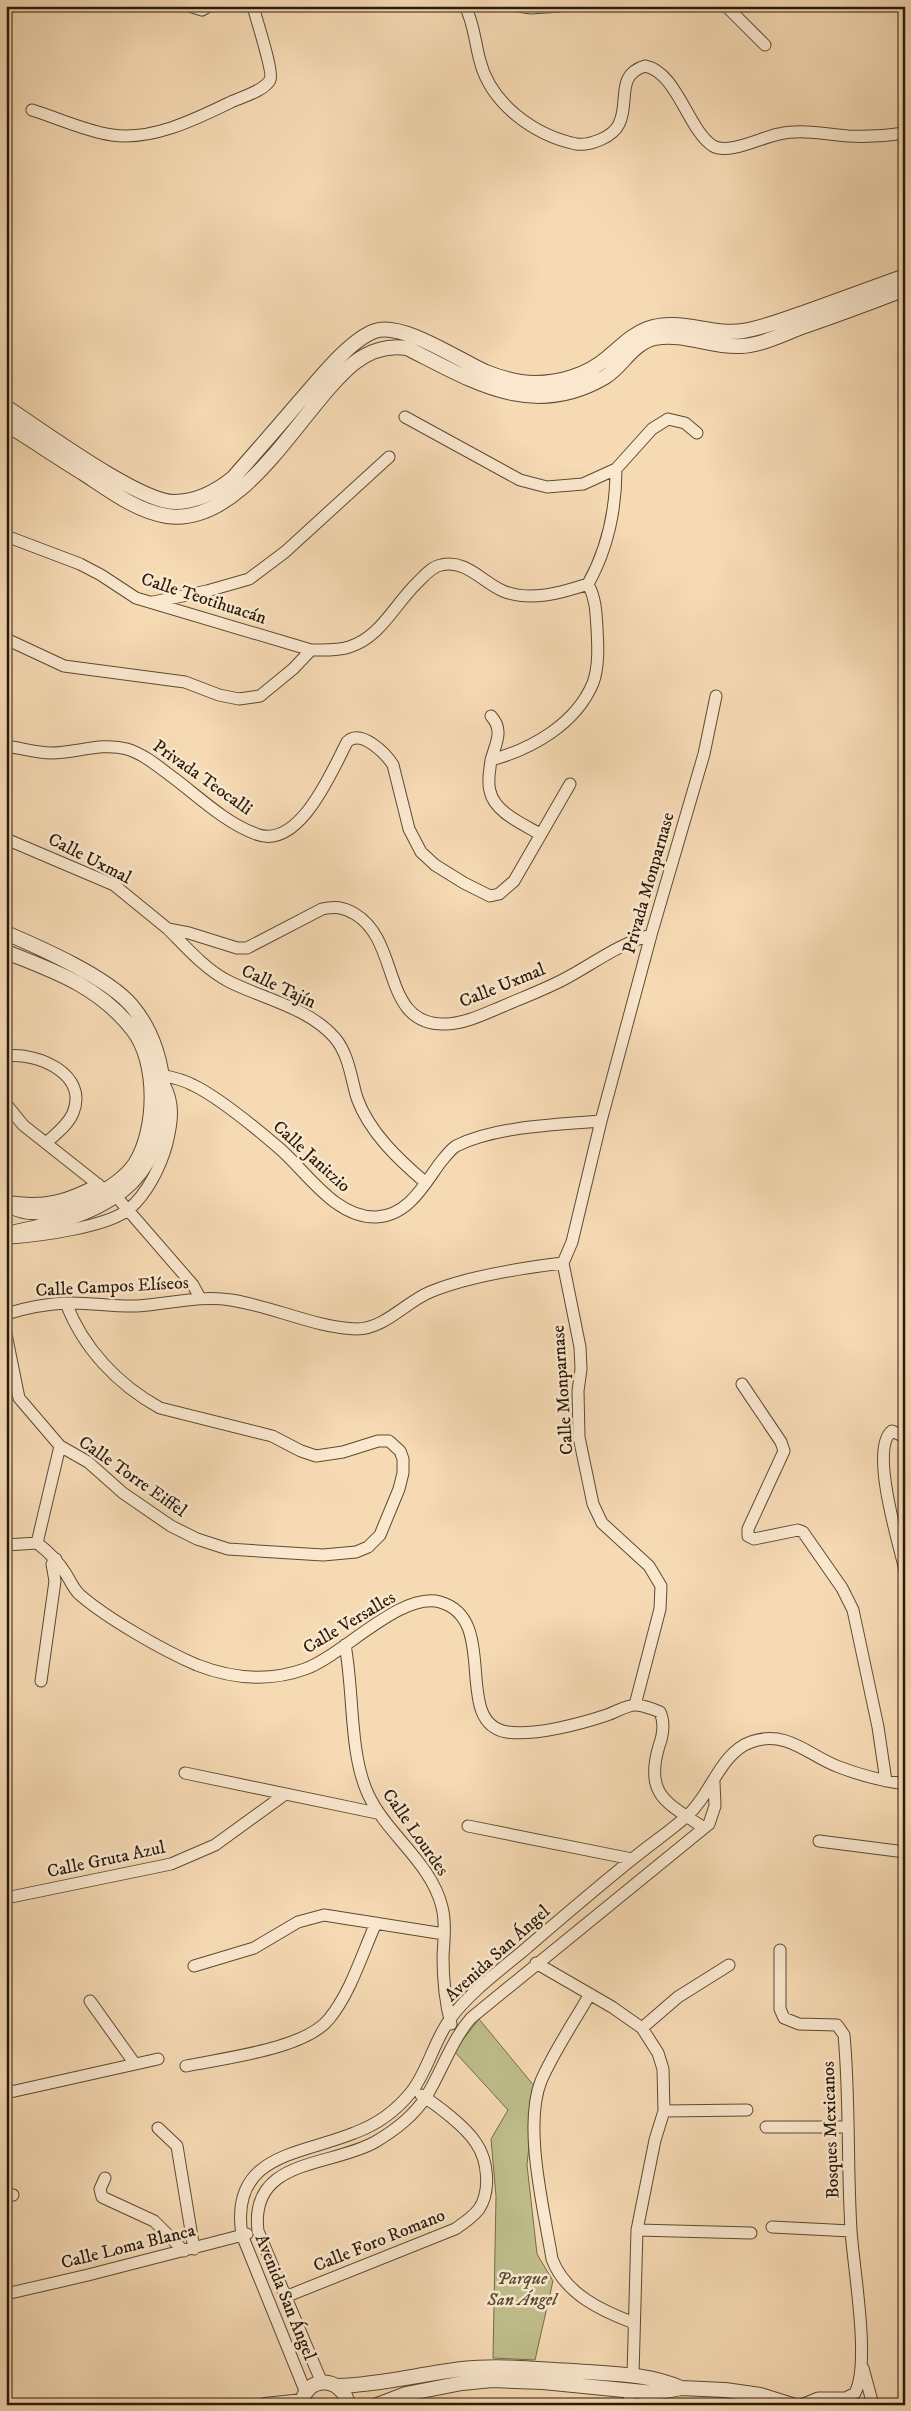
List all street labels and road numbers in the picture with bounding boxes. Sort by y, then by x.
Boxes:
street label: Calle Teotihuacán [138,568,270,630]
street label: Privada Teocalli [148,735,257,820]
street label: Privada Monparnase [618,810,680,957]
street label: Calle Uxmal [44,829,135,890]
street label: Calle Uxmal [456,959,549,1013]
street label: Calle Tajín [238,960,320,1014]
street label: Calle Janitzio [268,1116,355,1198]
street label: Calle Campos Elíseos [35,1272,189,1302]
street label: Calle Monparnase [547,1324,579,1456]
street label: Calle Torre Eiffel [74,1431,191,1523]
street label: Calle Versalles [299,1587,400,1659]
street label: Calle Lourdes [377,1785,453,1880]
street label: Calle Gruta Azul [45,1837,168,1883]
street label: Avenida San Ángel [440,1900,555,2007]
street label: Bosques Mexicanos [818,2061,844,2199]
street label: Calle Foro Romano [310,2204,449,2277]
street label: Calle Loma Blanca [59,2220,198,2274]
street label: Avenida San Ángel [250,2231,321,2364]

